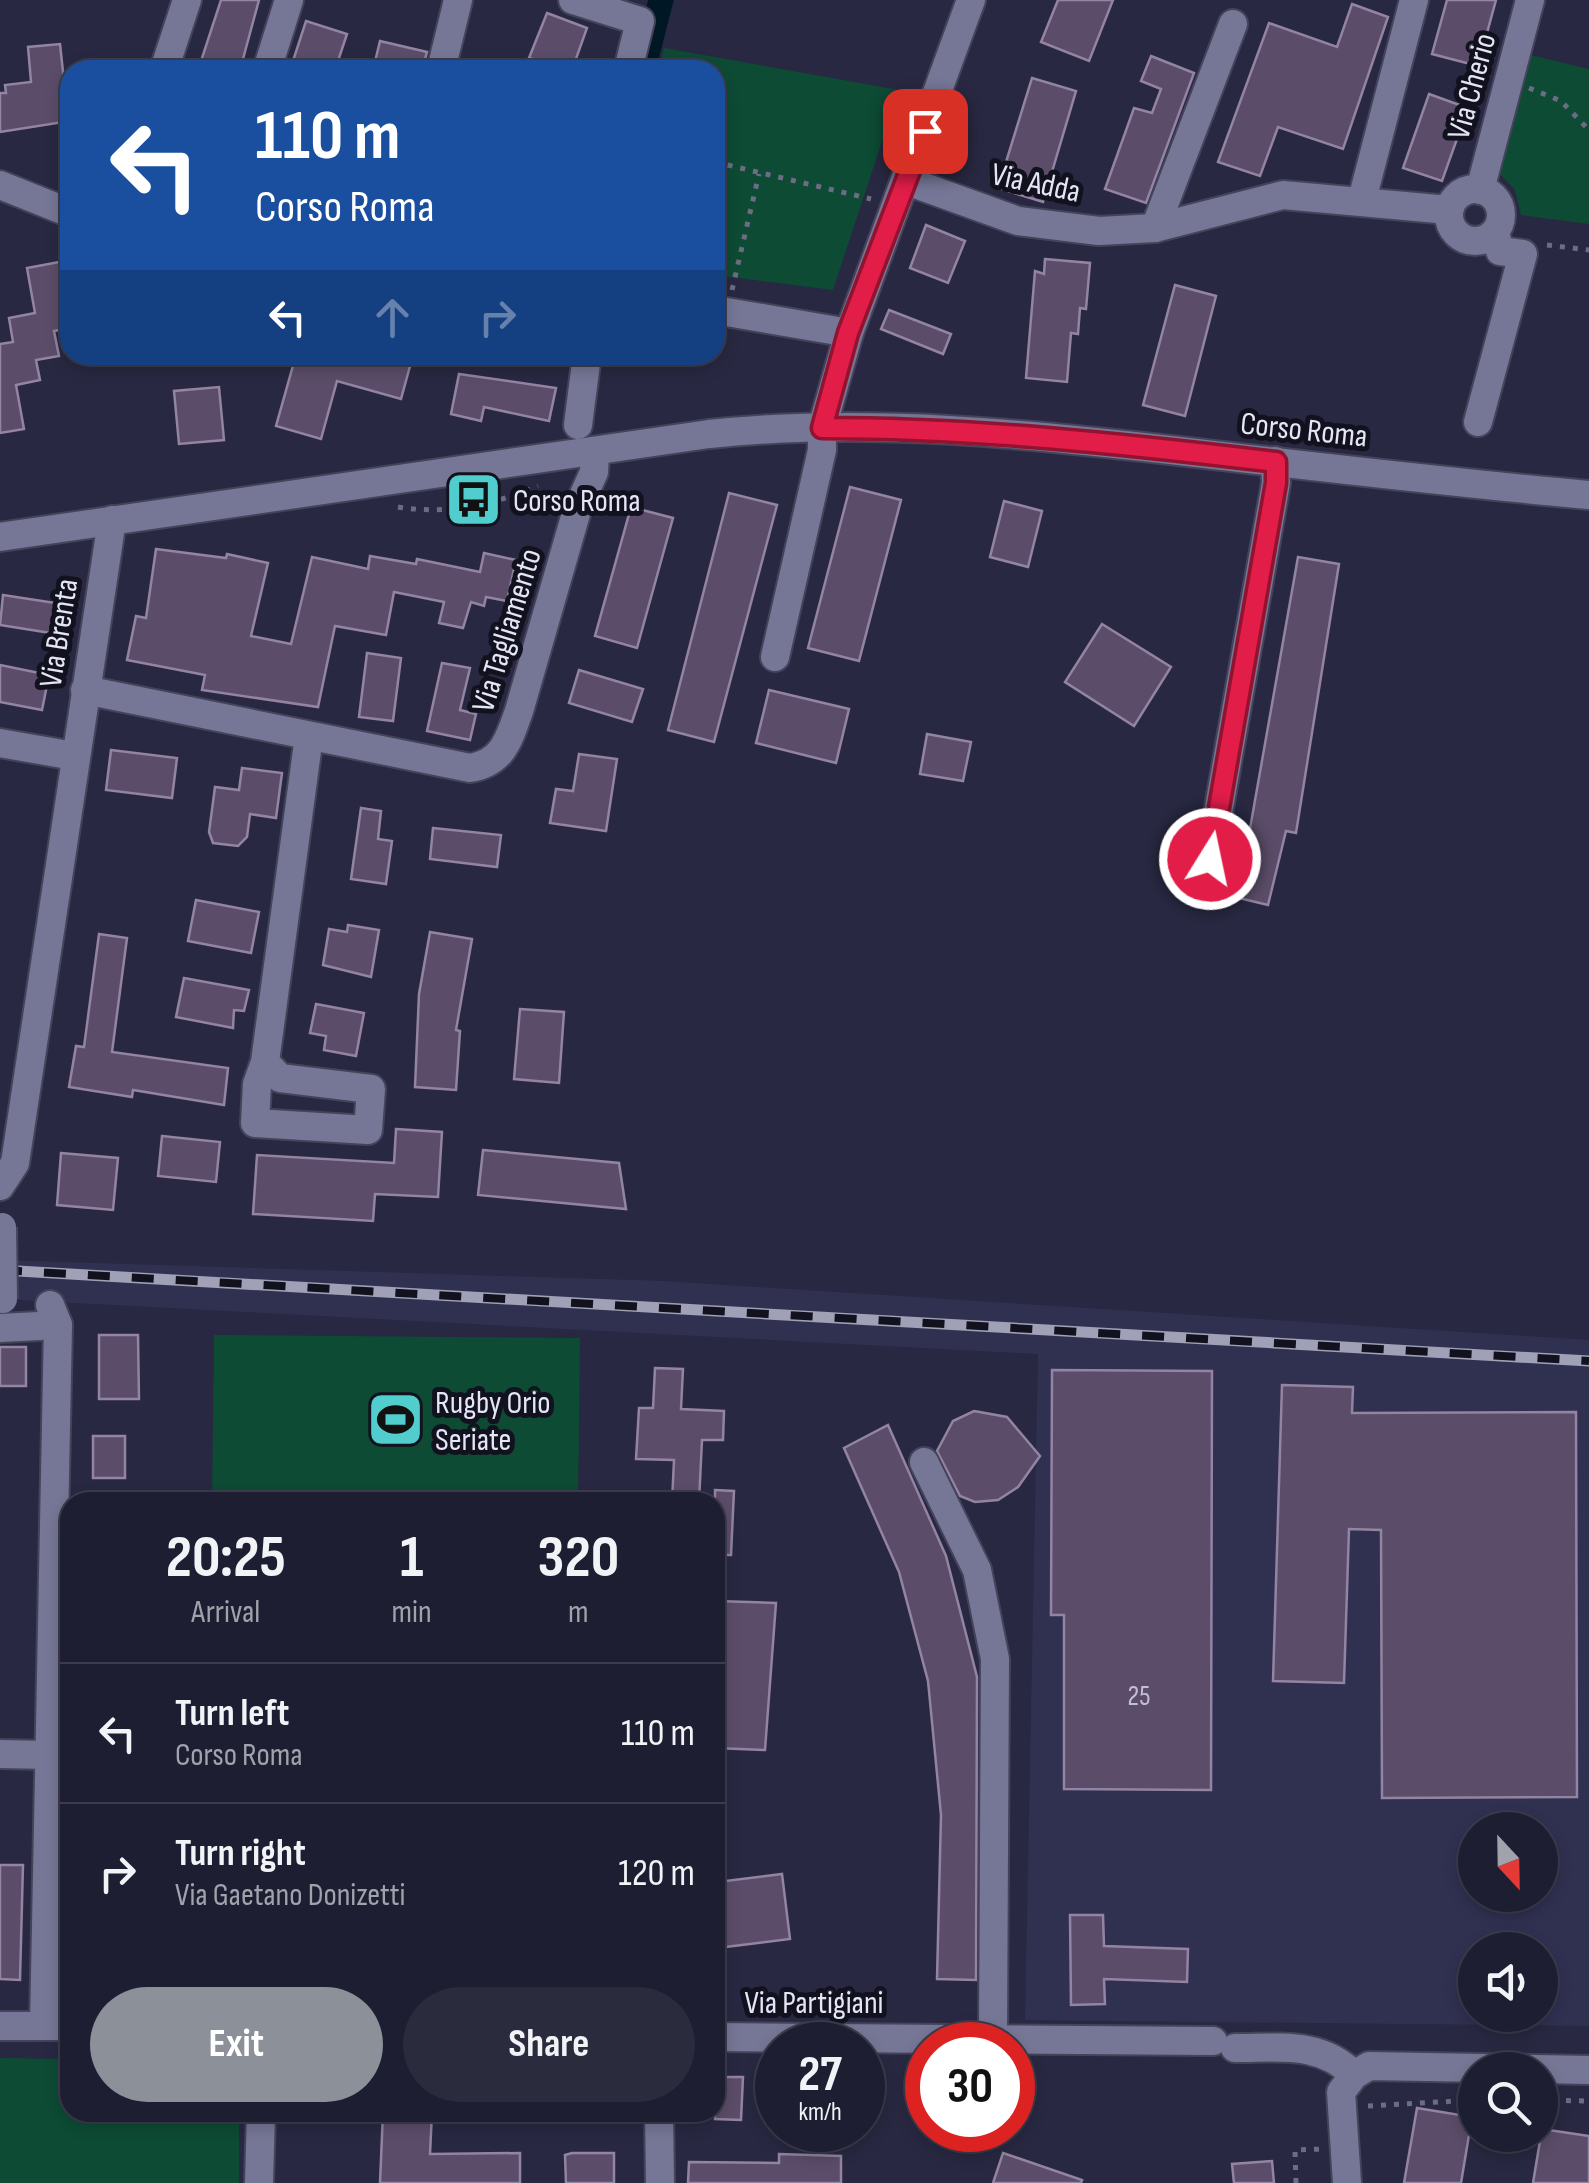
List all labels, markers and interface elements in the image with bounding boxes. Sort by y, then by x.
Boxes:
street label: Via Cherio [1440,29,1505,144]
pin [883,89,968,174]
text: 110 m [255,95,401,179]
icon: left [90,100,220,230]
icon: arrive [898,104,953,159]
street label: Via Adda [988,155,1084,212]
text: Corso Roma [255,180,434,235]
icon: left [260,290,315,345]
icon: ahead [365,290,420,345]
icon: right [470,290,525,345]
street label: Corso Roma [1238,404,1369,457]
bus stop icon: Corso Roma [444,470,504,530]
place label: Corso Roma [513,482,641,521]
street label: Via Tagliamento [464,544,551,717]
street label: Via Brenta [32,576,87,690]
position arrow [1158,807,1262,911]
place label: Rugby Orio Seriate [435,1384,551,1460]
sports icon: Rugby Orio Seriate [366,1390,426,1450]
text: 20:25 [166,1522,286,1594]
text: 1 [400,1522,423,1594]
text: 320 [537,1522,619,1594]
text: Arrival [191,1593,260,1632]
text: min [392,1593,432,1632]
text: m [568,1593,589,1632]
house number: 25 [1128,1680,1150,1713]
text: Turn left [175,1691,289,1736]
icon: left [90,1706,145,1761]
text: 110 m [621,1711,695,1756]
text: Corso Roma [175,1736,303,1775]
north arrow [1458,1812,1558,1912]
map controls [1458,1812,1558,2152]
text: Turn right [175,1831,306,1876]
icon: right [90,1846,145,1901]
text: 120 m [618,1851,695,1896]
text: Via Gaetano Donizetti [175,1876,406,1915]
button: sound [1458,1932,1558,2032]
street label: Via Partigiani [744,1984,884,2023]
button: Exit [90,1987,383,2102]
button: Share [403,1987,695,2102]
speed limit sign: 30 [905,2022,1035,2152]
text: 27 [798,2045,842,2105]
button: search [1458,2052,1558,2152]
text: km/h [798,2097,842,2128]

